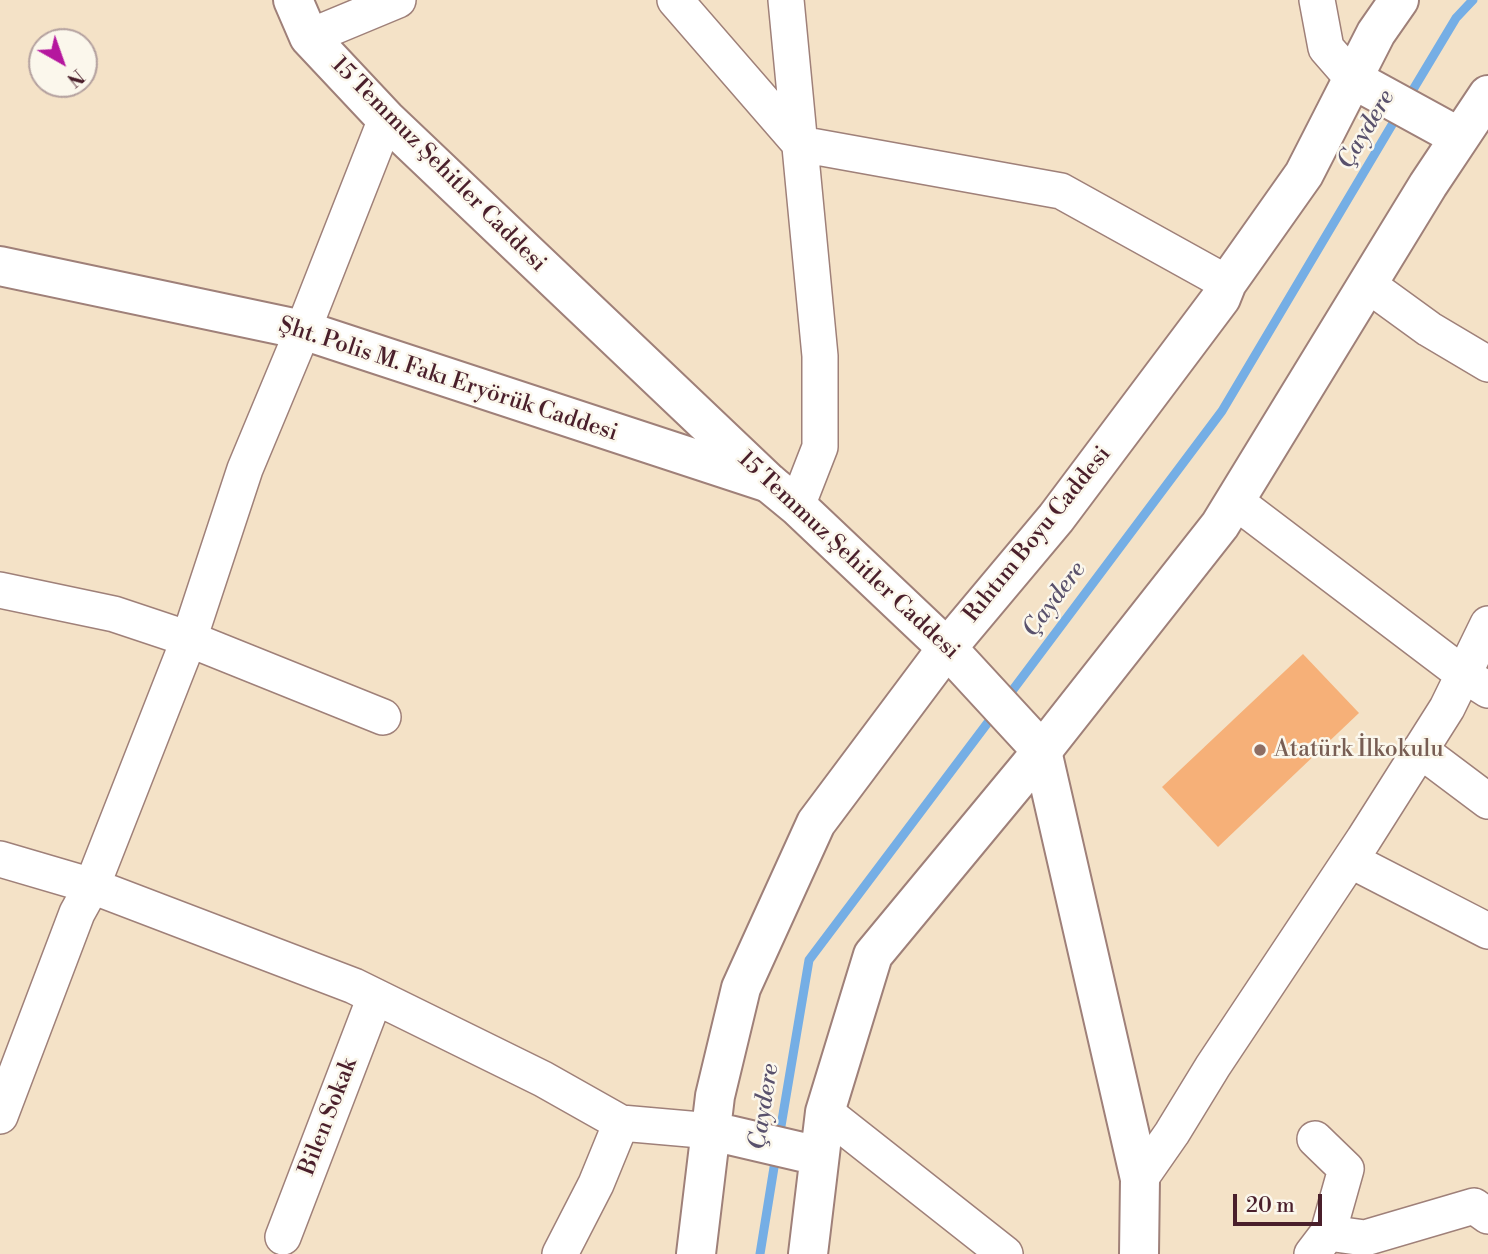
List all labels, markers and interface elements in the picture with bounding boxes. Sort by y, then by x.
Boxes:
north arrow [28,28,98,98]
street label: 15 Temmuz Şehitler Caddesi [325,52,551,278]
text: N [62,64,89,92]
water label: Çaydere [1332,85,1402,175]
street label: Şht. Polis M. Fakı Eryörük Caddesi [275,312,621,448]
street label: Rıhtım Boyu Caddesi [959,441,1117,629]
street label: 15 Temmuz Şehitler Caddesi [732,446,964,666]
water label: Çaydere [1017,557,1093,643]
place label: Atatürk İlkokulu [1274,736,1443,764]
marker: Atatürk İlkokulu [1252,742,1268,758]
street label: Bilen Sokak [294,1055,364,1179]
water label: Çaydere [744,1062,786,1152]
scale bar [1236,1180,1325,1224]
text: 20 m [1246,1193,1295,1219]

